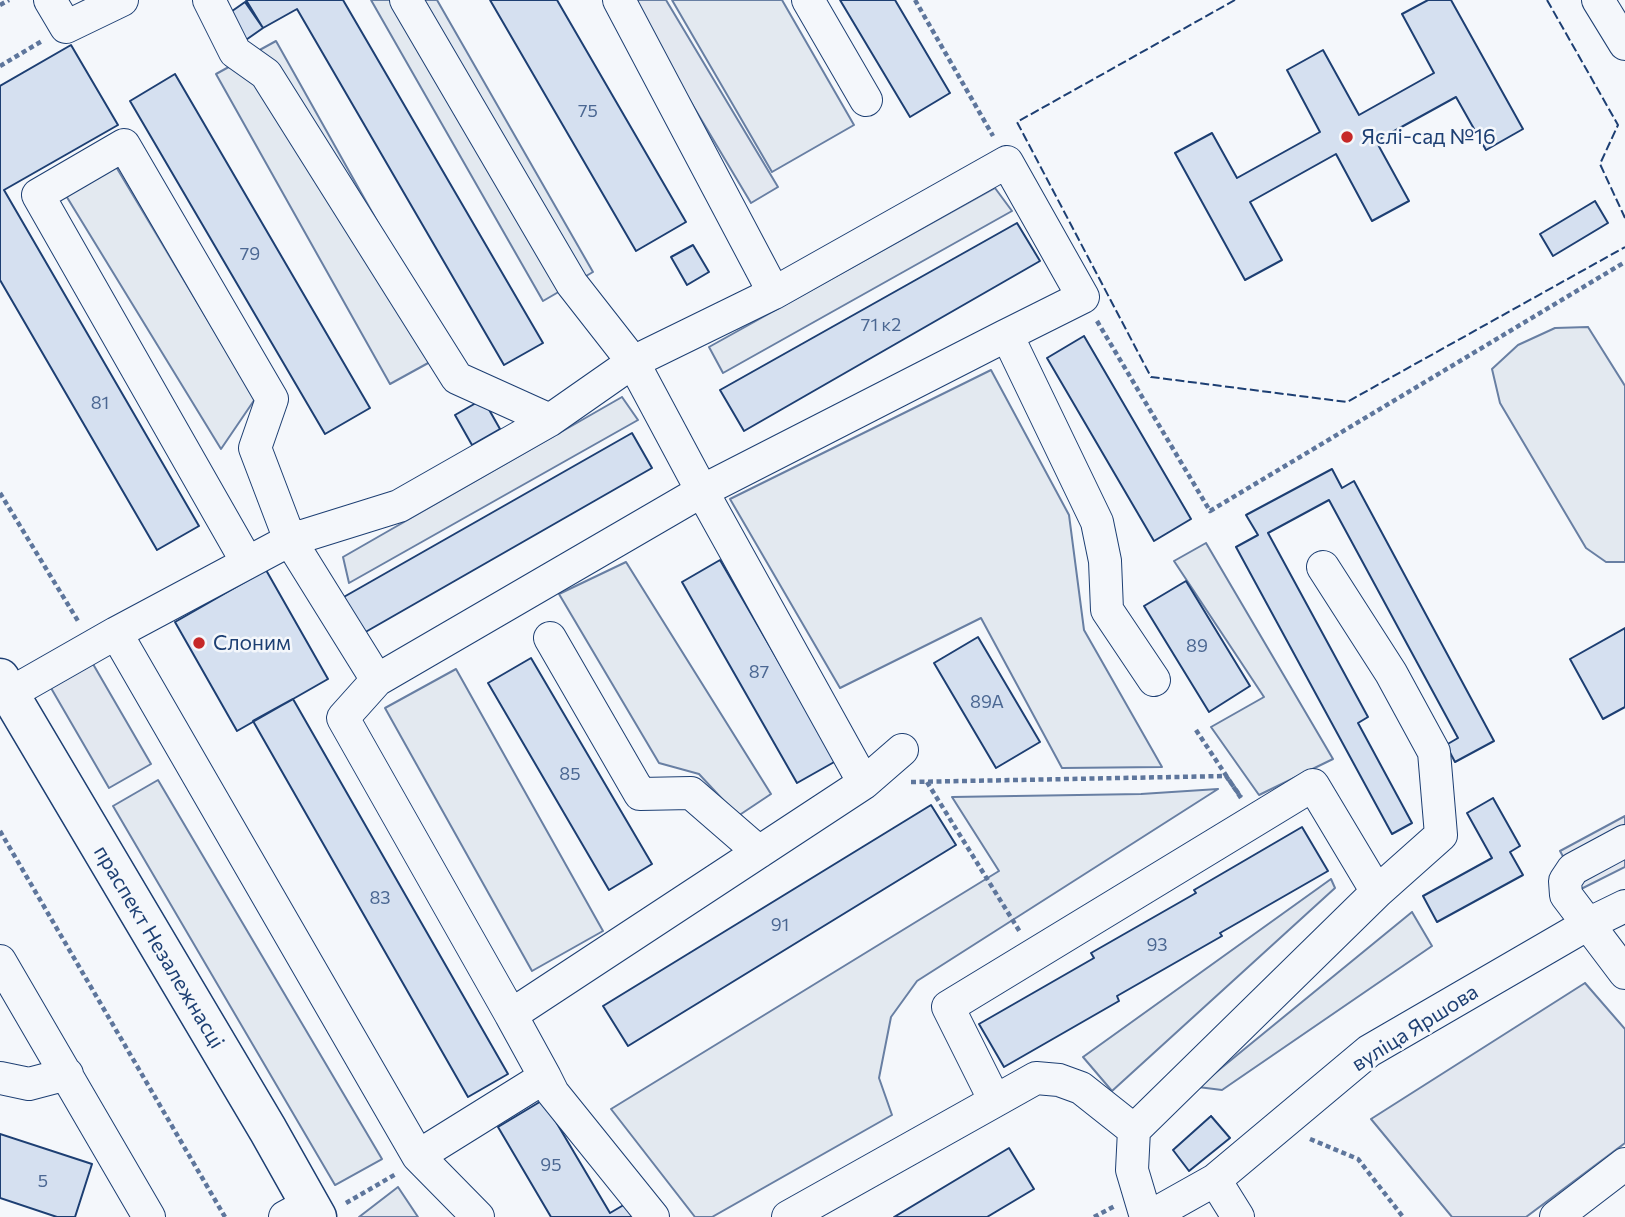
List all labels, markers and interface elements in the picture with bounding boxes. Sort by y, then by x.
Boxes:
house number: 75 [578,100,598,122]
place label: Яслі-сад №16 [1361,124,1496,150]
marker: Яслі-сад №16 [1339,129,1355,145]
house number: 79 [240,243,260,265]
house number: 71 к2 [861,314,901,336]
house number: 81 [91,392,109,414]
place label: Слоним [213,630,291,656]
marker: Слоним [191,635,207,651]
house number: 89 [1186,635,1208,657]
house number: 87 [749,661,769,683]
house number: 89А [970,691,1004,713]
house number: 85 [559,763,581,785]
street label: праспект Незалежнасці [88,841,230,1053]
house number: 83 [369,887,391,909]
house number: 91 [771,914,789,936]
house number: 93 [1146,934,1168,956]
street label: вуліца Яршова [1347,979,1483,1077]
house number: 95 [540,1154,562,1176]
house number: 5 [38,1170,48,1192]

